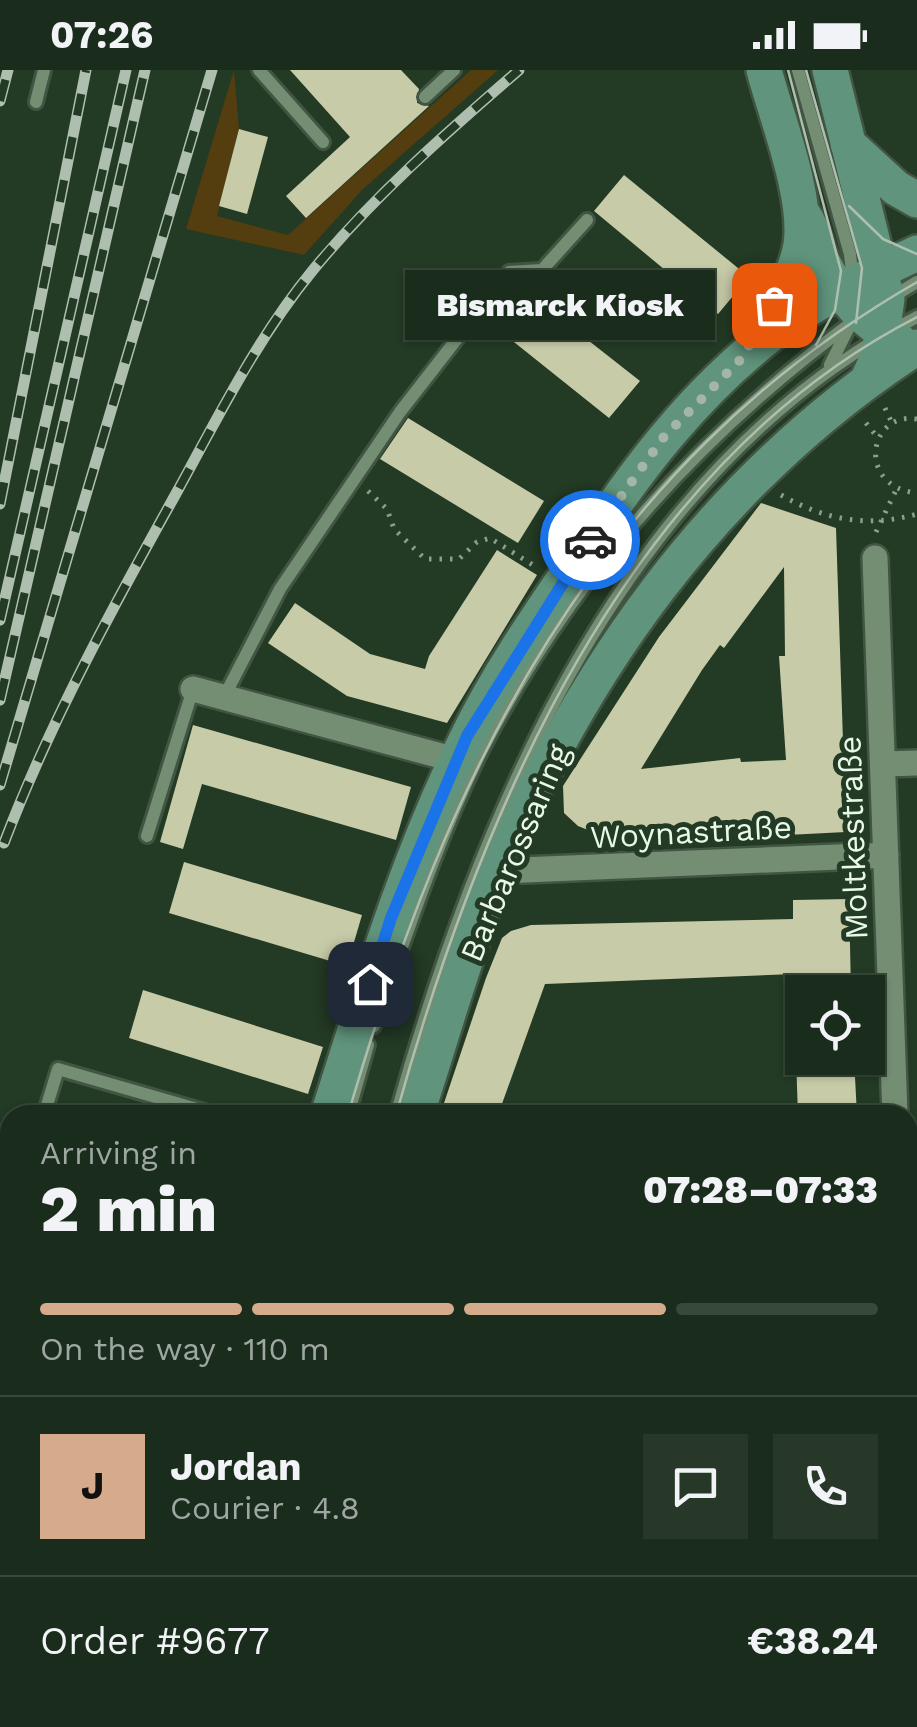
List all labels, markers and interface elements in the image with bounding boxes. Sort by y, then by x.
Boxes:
text: 07:26 [50,13,153,57]
pin [732,263,817,348]
callout: Bismarck Kiosk [404,270,714,340]
icon: bag [747,278,802,333]
text: Bismarck Kiosk [436,286,684,324]
courier [540,490,640,590]
icon: car [563,513,618,568]
street label: Moltkestraße [830,735,876,941]
street label: Barbarossaring [452,738,578,967]
street label: Woynastraße [589,808,793,856]
pin [328,942,413,1027]
icon: home [343,957,398,1012]
map controls [785,975,885,1075]
button: locate [785,975,885,1075]
text: Arriving in [40,1134,197,1172]
text: 07:28–07:33 [643,1168,878,1212]
text: 2 min [40,1171,217,1247]
text: On the way · 110 m [40,1330,330,1368]
button: chat [643,1434,748,1539]
button: phone [773,1434,878,1539]
text: Jordan [170,1445,302,1489]
text: J [81,1464,104,1508]
text: Courier · 4.8 [170,1489,360,1527]
text: Order #9677 [40,1619,270,1663]
text: €38.24 [747,1619,878,1663]

